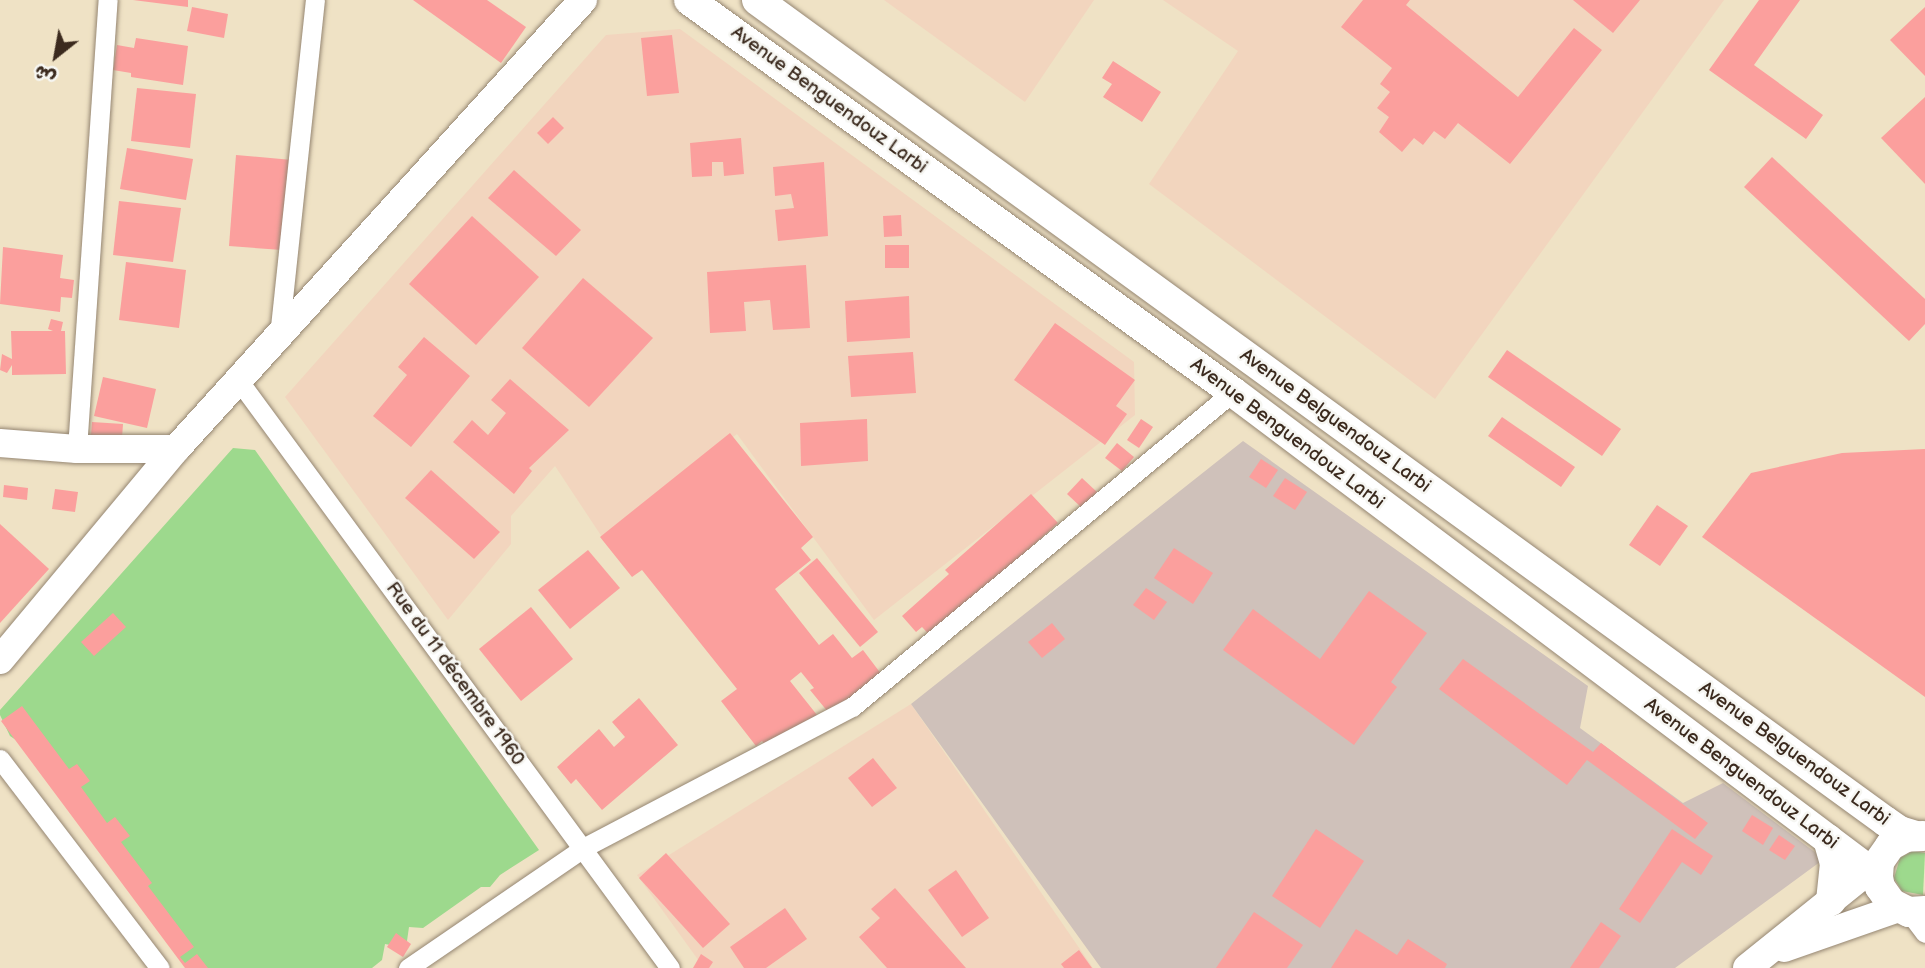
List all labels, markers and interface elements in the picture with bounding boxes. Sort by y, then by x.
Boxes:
north arrow [21,21,91,91]
street label: Avenue Benguendouz Larbi [727,21,931,179]
text: ش [30,59,60,90]
street label: Avenue Belguendouz Larbi [1235,344,1435,498]
street label: Avenue Benguendouz Larbi [1186,354,1388,514]
street label: Rue du 11 décembre 1960 [381,578,529,770]
street label: Avenue Belguendouz Larbi [1694,677,1894,831]
street label: Avenue Benguendouz Larbi [1640,694,1842,854]

